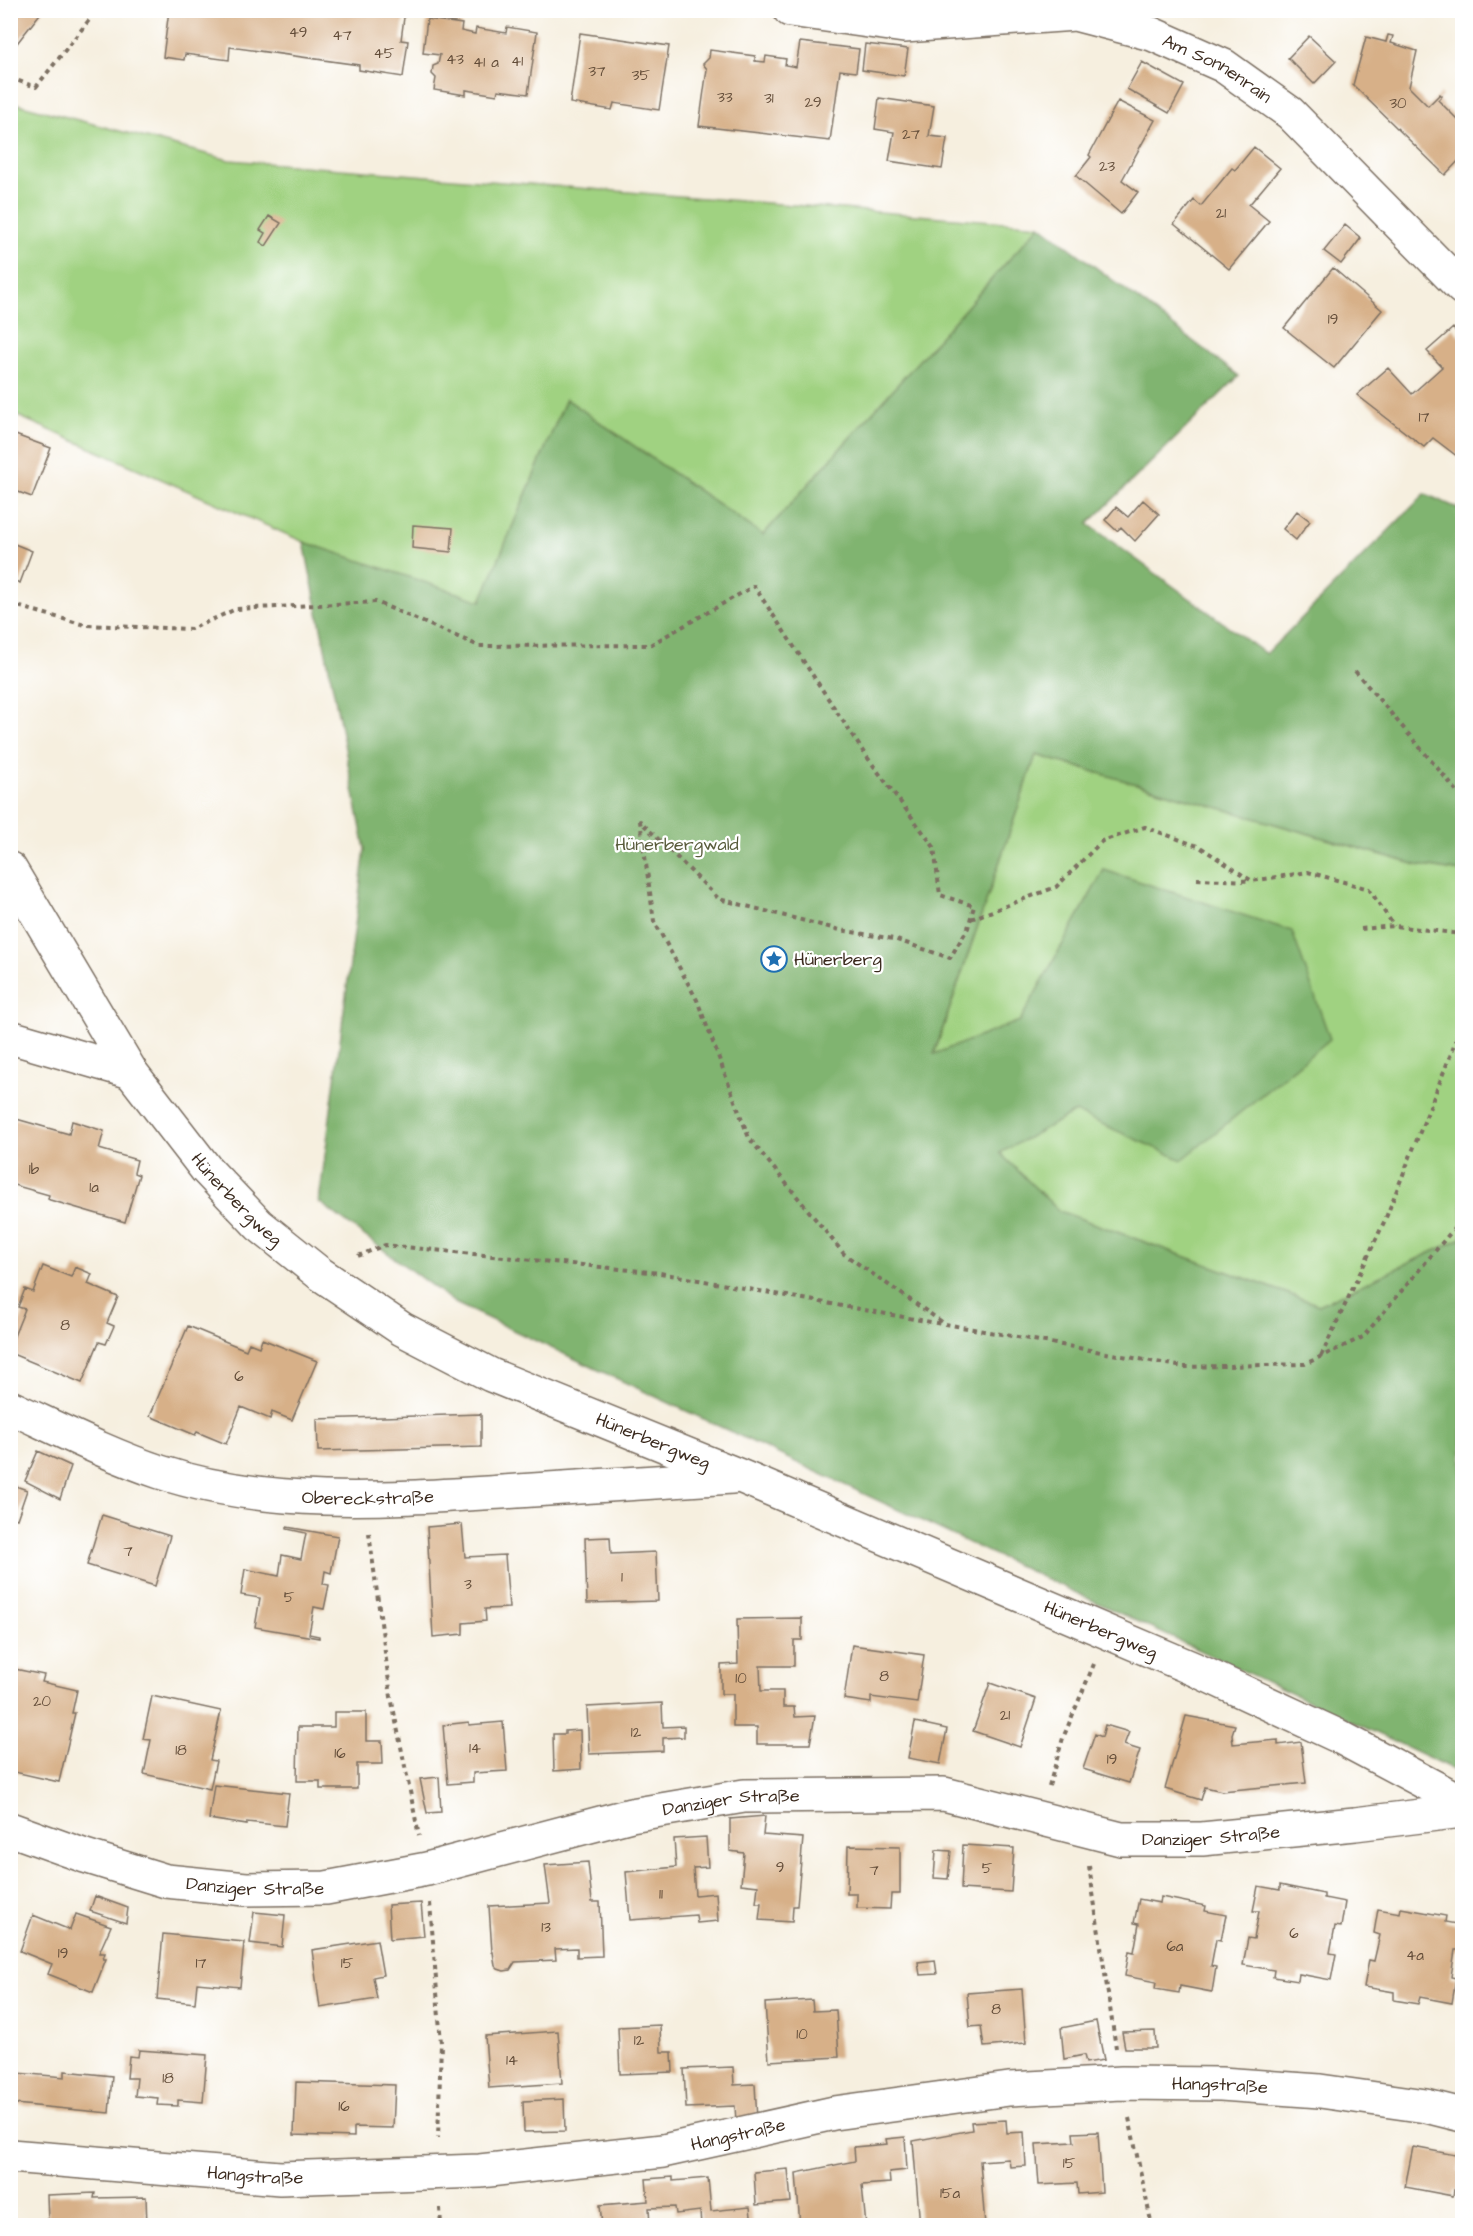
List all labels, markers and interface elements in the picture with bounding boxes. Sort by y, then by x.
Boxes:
house number: 49 [289,22,307,43]
house number: 47 [332,25,352,46]
street label: Am Sonnenrain [1158,28,1277,109]
house number: 45 [374,43,395,64]
house number: 43 [446,49,464,70]
house number: 41 [511,51,523,72]
house number: 41 a [473,52,499,73]
house number: 37 [589,61,605,82]
house number: 35 [632,65,650,86]
house number: 33 [717,87,733,108]
house number: 31 [764,88,774,109]
house number: 29 [804,92,822,113]
house number: 30 [1389,93,1407,114]
house number: 27 [902,124,920,145]
house number: 23 [1099,156,1115,177]
house number: 21 [1216,203,1226,224]
house number: 19 [1328,309,1338,330]
house number: 17 [1418,407,1430,428]
park label: Hünerbergwald [615,832,739,858]
place icon: Hünerberg [759,944,789,974]
place label: Hünerberg [794,947,882,973]
street label: Hünerbergweg [185,1148,287,1253]
house number: 1b [29,1159,40,1180]
house number: 1a [89,1177,99,1198]
house number: 8 [60,1315,70,1336]
house number: 6 [234,1366,244,1387]
street label: Hünerbergweg [592,1407,714,1476]
street label: Obereckstraße [301,1484,435,1511]
house number: 7 [123,1541,133,1562]
house number: 1 [621,1567,623,1588]
house number: 3 [464,1574,472,1595]
house number: 5 [284,1587,295,1608]
street label: Hünerbergweg [1040,1595,1161,1666]
house number: 8 [879,1666,889,1687]
house number: 10 [735,1668,747,1689]
house number: 20 [33,1691,52,1712]
house number: 21 [1000,1705,1010,1726]
house number: 12 [631,1722,642,1743]
house number: 14 [469,1738,481,1759]
house number: 18 [175,1740,187,1761]
house number: 16 [334,1743,346,1764]
house number: 19 [1107,1749,1117,1770]
street label: Danziger Straße [661,1783,800,1822]
street label: Danziger Straße [1142,1819,1281,1853]
house number: 9 [776,1857,784,1878]
house number: 5 [982,1858,993,1879]
house number: 7 [869,1860,879,1881]
street label: Danziger Straße [185,1871,325,1902]
house number: 11 [659,1884,663,1905]
house number: 13 [541,1917,551,1938]
house number: 6 [1289,1923,1299,1944]
house number: 6a [1166,1936,1184,1957]
house number: 19 [58,1943,68,1964]
house number: 4a [1406,1945,1424,1966]
house number: 17 [195,1953,207,1974]
house number: 15 [341,1953,354,1974]
house number: 8 [991,1999,1001,2020]
house number: 10 [796,2024,808,2045]
house number: 12 [634,2030,645,2051]
house number: 14 [506,2050,518,2071]
house number: 18 [162,2068,174,2089]
street label: Hangstraße [1172,2072,1269,2100]
house number: 16 [338,2096,350,2117]
street label: Hangstraße [688,2112,788,2157]
house number: 15 [1063,2153,1076,2174]
street label: Hangstraße [206,2160,304,2191]
house number: 15a [940,2183,960,2204]

